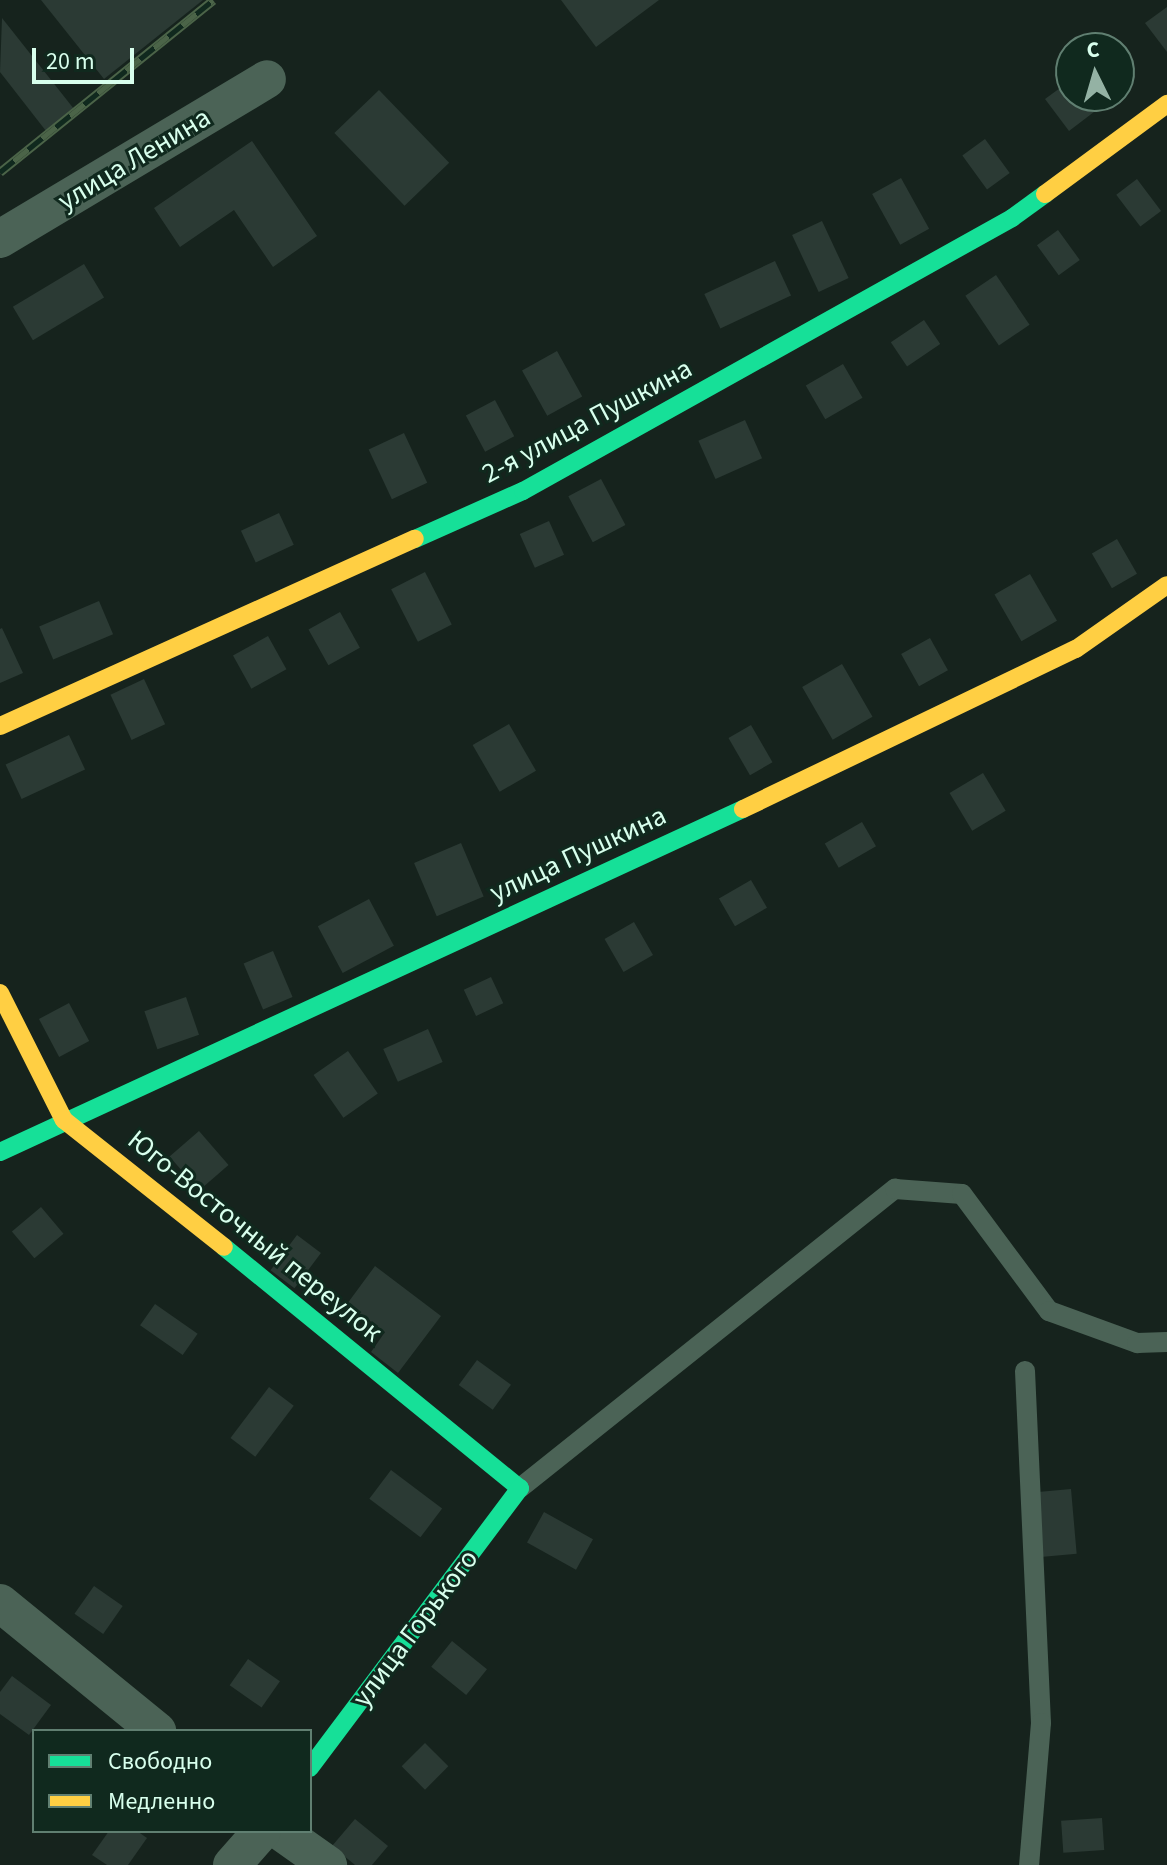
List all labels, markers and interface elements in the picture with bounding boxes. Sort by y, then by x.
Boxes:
scale bar [36,32,138,82]
north arrow [1055,32,1135,112]
text: С [1085,34,1101,67]
text: 20 m [46,44,95,79]
street label: улица Ленина [52,100,216,218]
street label: 2-я улица Пушкина [476,351,698,491]
street label: улица Пушкина [485,798,671,910]
street label: Юго-Восточный переулок [121,1123,389,1349]
street label: улица Горького [345,1543,485,1713]
legend [32,1729,312,1833]
text: Свободно [108,1744,212,1779]
text: Медленно [108,1784,215,1819]

